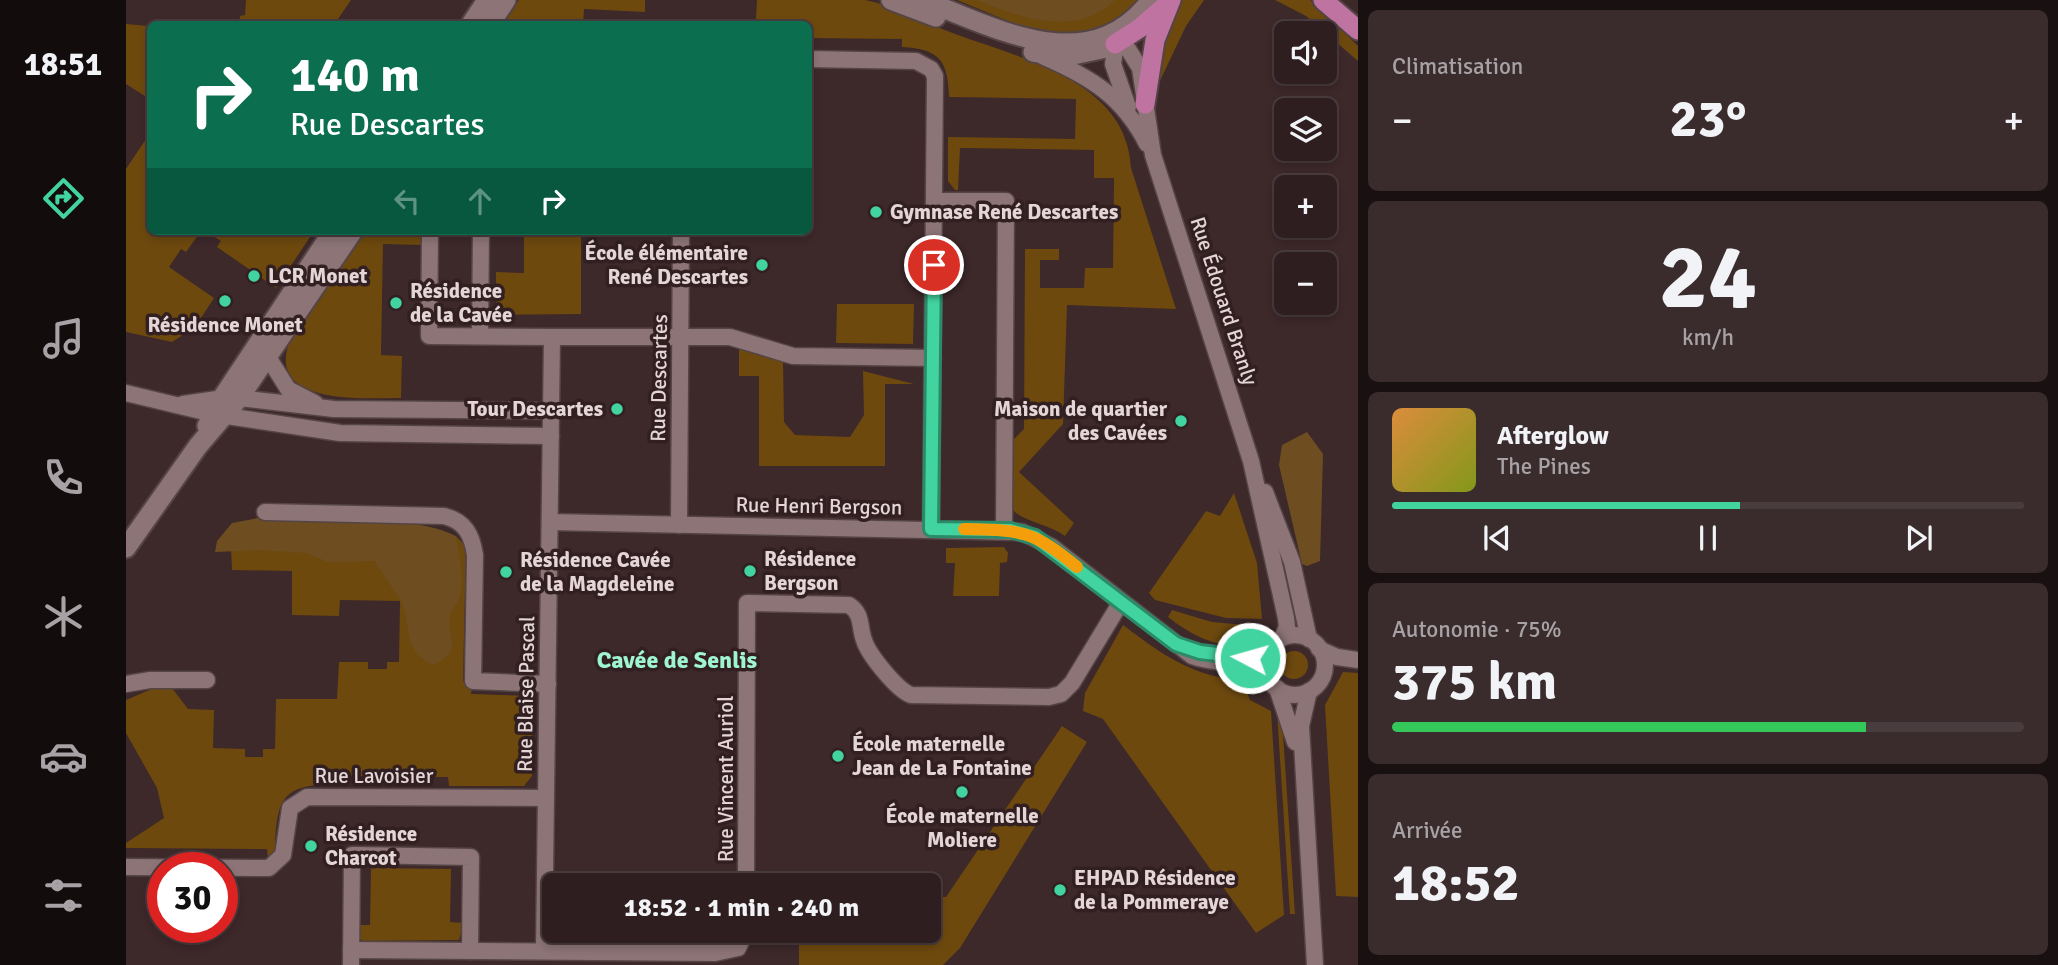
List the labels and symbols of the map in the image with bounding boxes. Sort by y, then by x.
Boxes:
place label: Gymnase René Descartes [890,199,1118,225]
marker: Gymnase René Descartes [868,204,884,220]
street label: Rue Édouard Branly [1184,213,1264,389]
pin [904,235,964,295]
place label: École élémentaire René Descartes [584,239,748,290]
marker: École élémentaire René Descartes [754,257,770,273]
place label: LCR Monet [268,263,367,289]
marker: LCR Monet [246,268,262,284]
place label: Résidence de la Cavée [410,278,512,328]
marker: Résidence Monet [217,293,233,309]
marker: Résidence de la Cavée [388,295,404,311]
place label: Résidence Monet [148,312,303,338]
street label: Rue Descartes [645,314,673,442]
place label: Tour Descartes [468,396,603,422]
place label: Maison de quartier des Cavées [994,396,1168,446]
marker: Tour Descartes [609,401,625,417]
marker: Maison de quartier des Cavées [1173,413,1189,429]
street label: Rue Henri Bergson [735,492,903,520]
place label: Résidence Bergson [764,546,856,596]
place label: Résidence Cavée de la Magdeleine [520,547,675,597]
marker: Résidence Bergson [742,563,758,579]
marker: Résidence Cavée de la Magdeleine [498,564,514,580]
street label: Rue Blaise Pascal [512,616,540,772]
position arrow [1213,621,1287,695]
district label: Cavée de Senlis [597,645,758,675]
street label: Rue Vincent Auriol [713,696,739,862]
place label: École maternelle Jean de La Fontaine [852,730,1032,781]
marker: École maternelle Jean de La Fontaine [830,748,846,764]
street label: Rue Lavoisier [315,763,434,789]
marker: École maternelle Moliere [954,784,970,800]
place label: École maternelle Moliere [885,802,1039,853]
place label: Résidence Charcot [325,821,417,871]
marker: Résidence Charcot [303,838,319,854]
speed limit sign: 30 [147,852,238,943]
place label: EHPAD Résidence de la Pommeraye [1074,865,1236,915]
marker: EHPAD Résidence de la Pommeraye [1052,882,1068,898]

